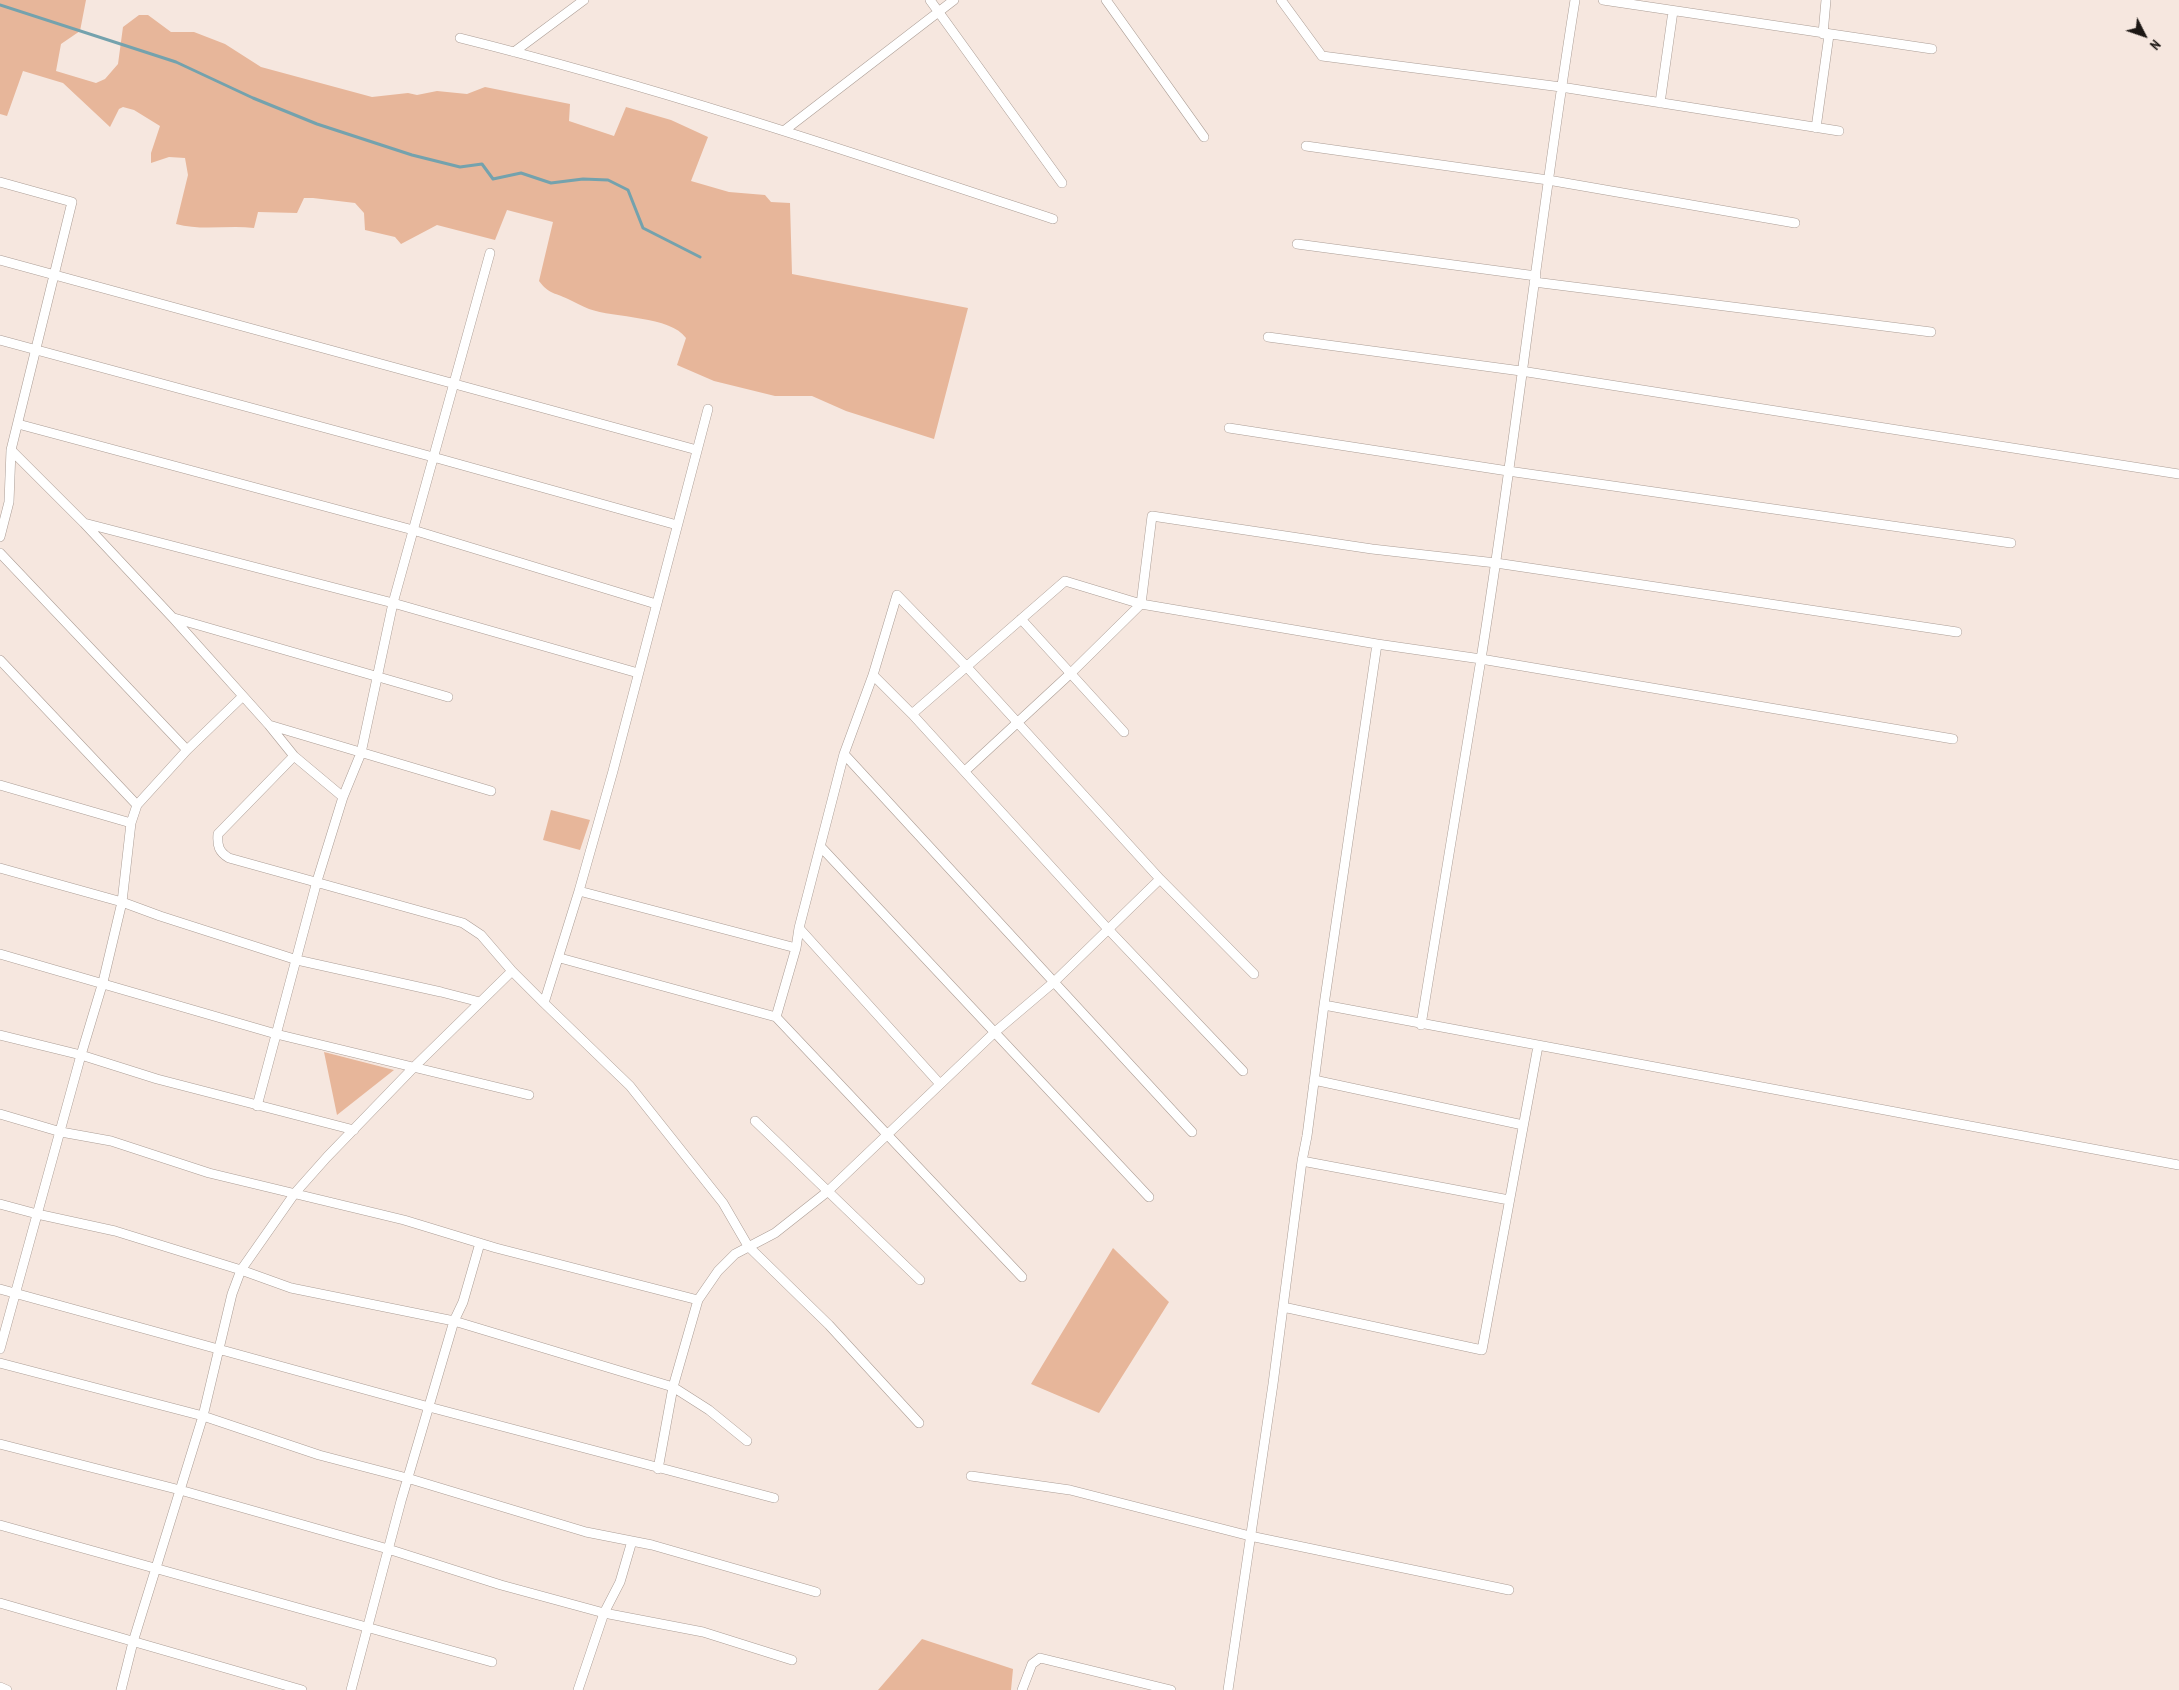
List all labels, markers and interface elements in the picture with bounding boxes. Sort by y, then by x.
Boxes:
north arrow [2119,10,2169,60]
text: N [2146,36,2165,54]

